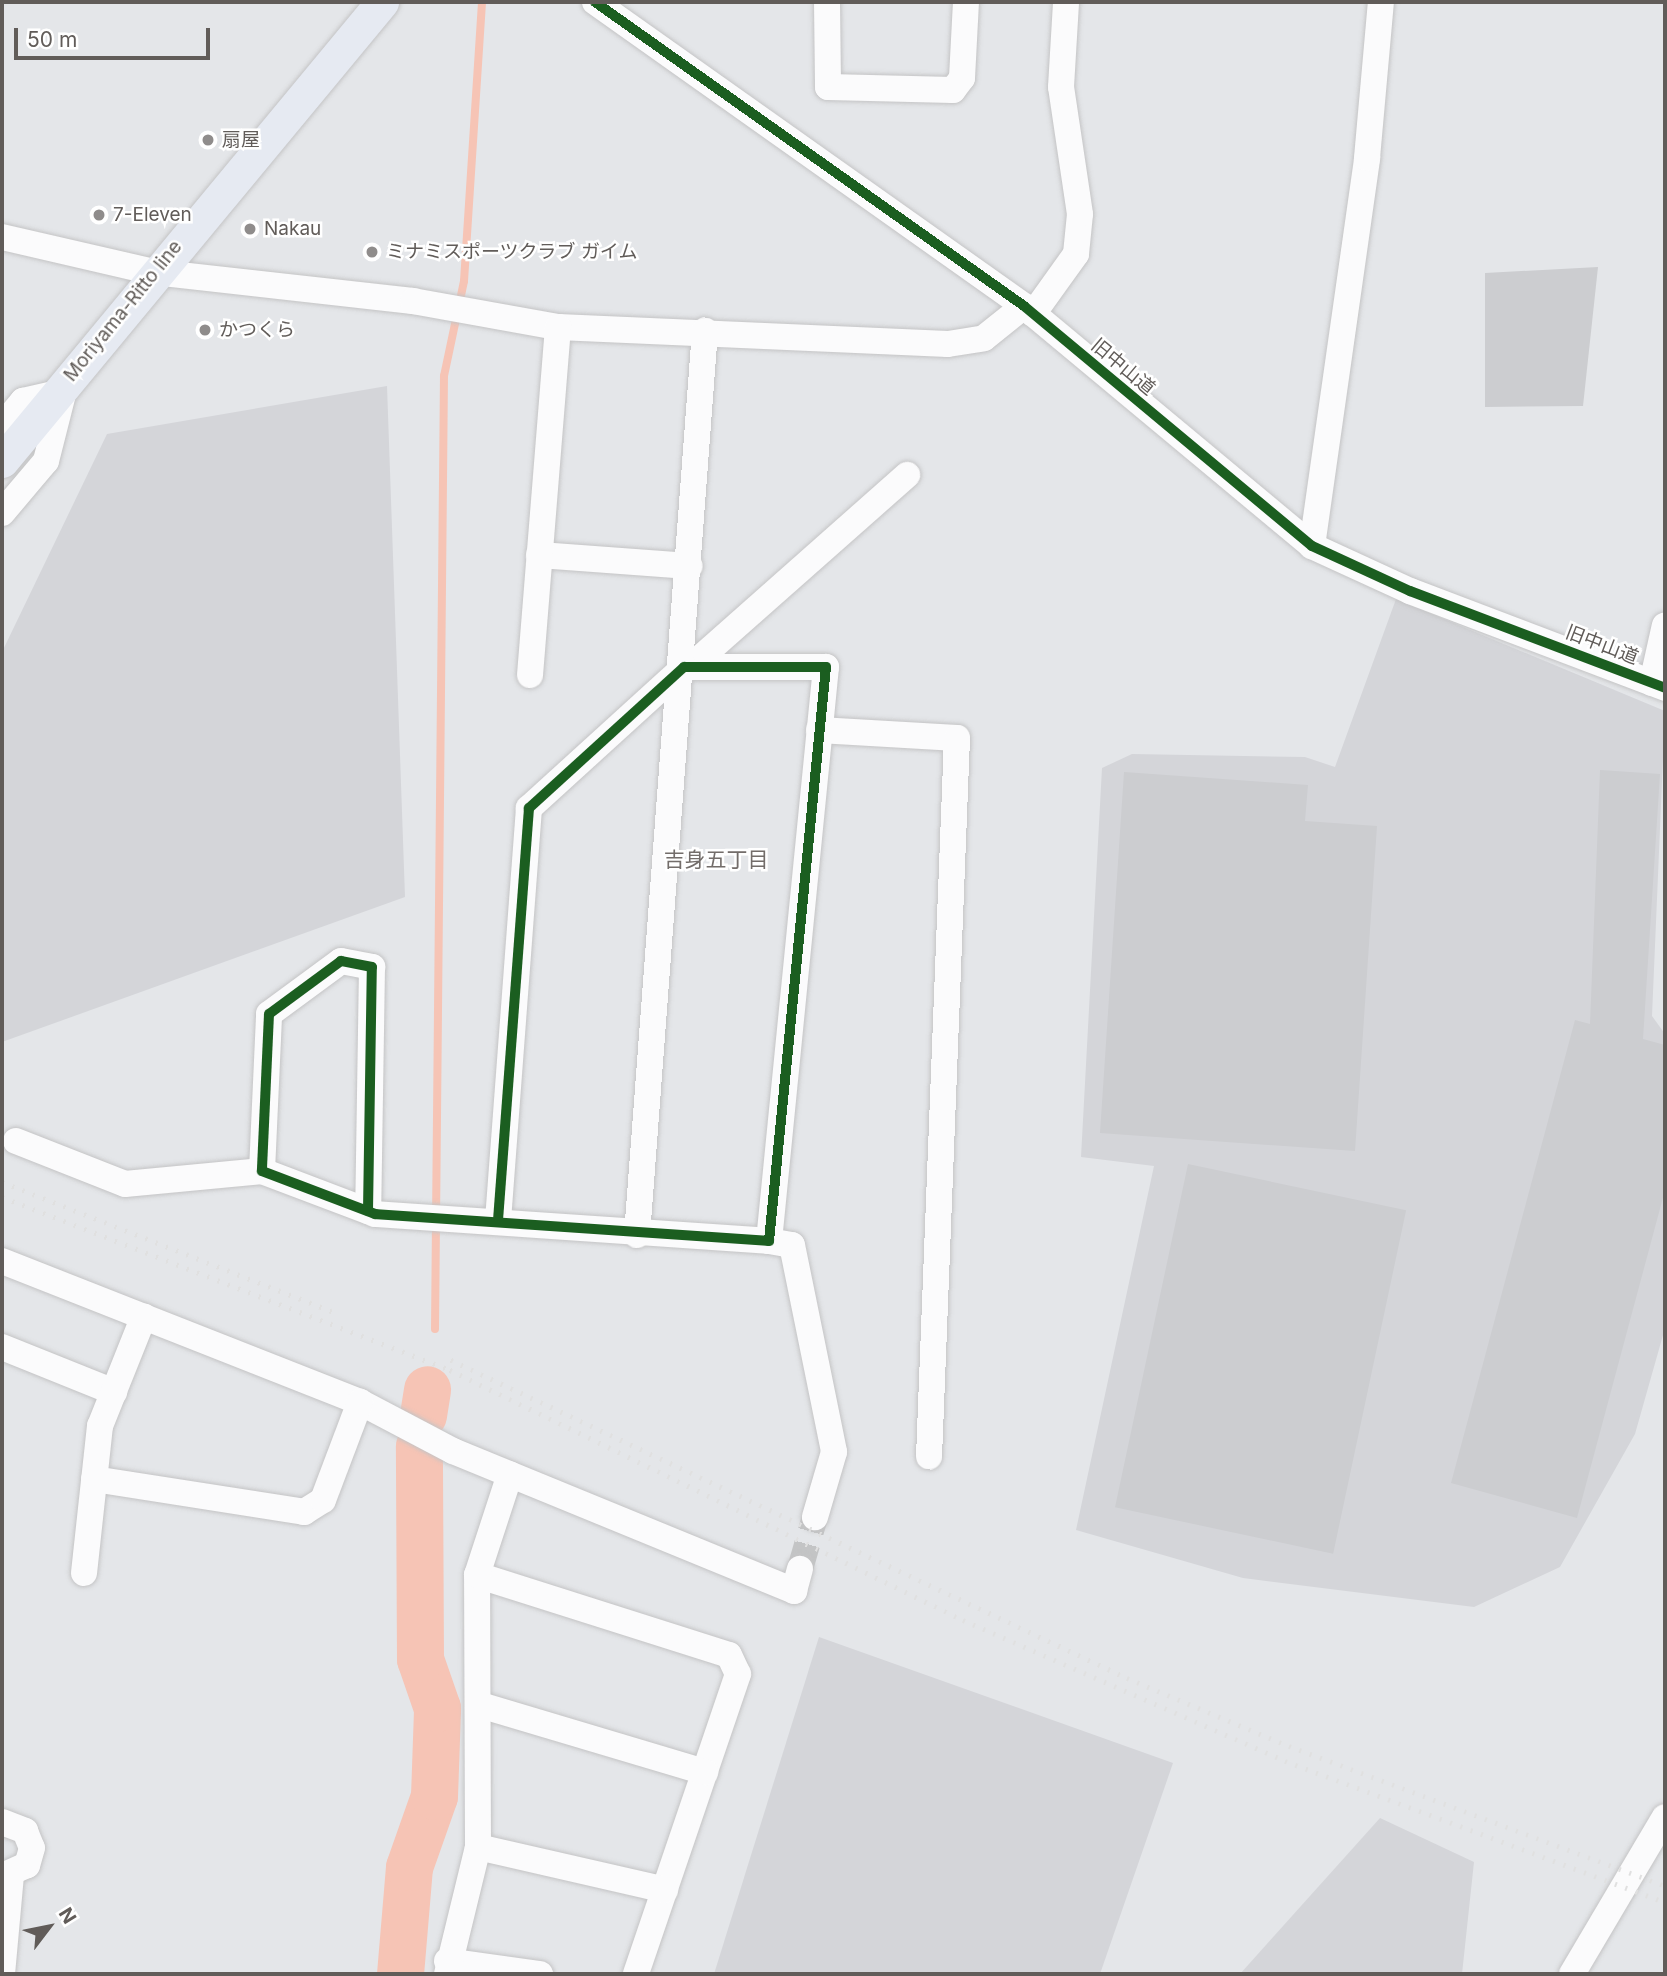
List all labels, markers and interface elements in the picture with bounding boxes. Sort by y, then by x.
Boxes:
scale bar [18,14,214,58]
text: 50 m [27,27,77,52]
place label: 扇屋 [222,129,260,151]
marker: 扇屋 [200,132,216,148]
place label: 7-Eleven [113,204,192,226]
marker: 7-Eleven [91,207,107,223]
place label: Nakau [264,218,321,240]
marker: Nakau [242,221,258,237]
street label: Moriyama-Ritto line [59,236,187,386]
place label: ミナミスポーツクラブ ガイム [386,241,638,263]
marker: ミナミスポーツクラブ ガイム [364,244,380,260]
place label: かつくら [219,319,295,341]
marker: かつくら [197,322,213,338]
street label: 旧中山道 [1087,334,1159,400]
street label: 旧中山道 [1562,621,1642,669]
district label: 吉身五丁目 [664,847,768,873]
north arrow [14,1892,84,1962]
text: N [54,1903,81,1928]

